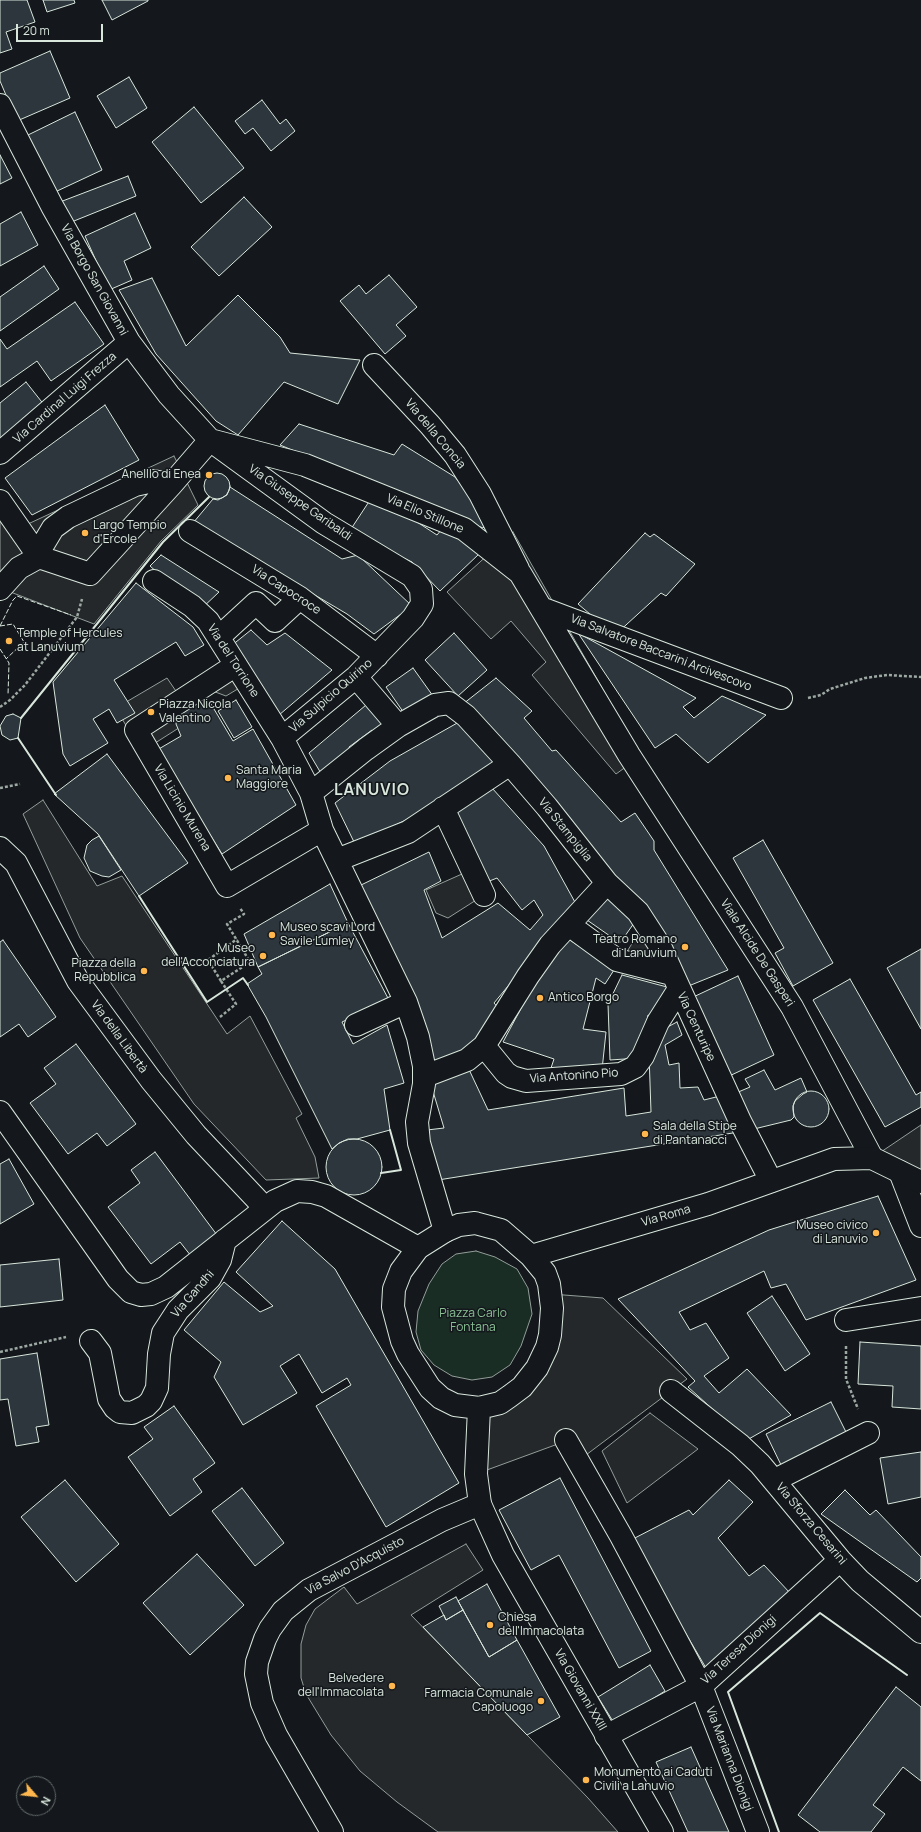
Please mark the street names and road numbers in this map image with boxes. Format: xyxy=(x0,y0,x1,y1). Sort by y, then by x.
street label: Via Borgo San Giovanni xyxy=(57,222,131,338)
street label: Via Cardinal Luigi Frezza xyxy=(11,349,119,447)
street label: Via della Concia xyxy=(402,396,468,472)
street label: Via Giuseppe Garibaldi xyxy=(246,462,354,544)
street label: Via Elio Stillone xyxy=(384,491,466,537)
street label: Via Capocroce xyxy=(249,562,323,618)
street label: Via Salvatore Baccarini Arcivescovo xyxy=(568,612,754,694)
street label: Via del Torrione xyxy=(204,622,262,700)
street label: Via Sulpicio Quirino xyxy=(287,656,375,736)
street label: Via Licinio Murena xyxy=(150,762,214,854)
street label: Via Stampiglia xyxy=(535,795,595,865)
street label: Viale Alcide De Gasperi xyxy=(717,897,797,1009)
street label: Via Centuripe xyxy=(674,990,718,1064)
street label: Via della Libertà xyxy=(88,998,150,1076)
street label: Via Antonino Pio xyxy=(529,1066,619,1086)
street label: Via Roma xyxy=(640,1202,692,1230)
street label: Via Gandhi xyxy=(168,1267,218,1321)
street label: Via Sforza Cesarini xyxy=(773,1480,849,1568)
street label: Via Salvo D'Acquisto xyxy=(303,1534,407,1598)
street label: Via Teresa Dionigi xyxy=(698,1612,780,1688)
street label: Via Giovanni XXIII xyxy=(551,1647,609,1733)
street label: Via Marianna Dionigi xyxy=(702,1705,756,1813)

